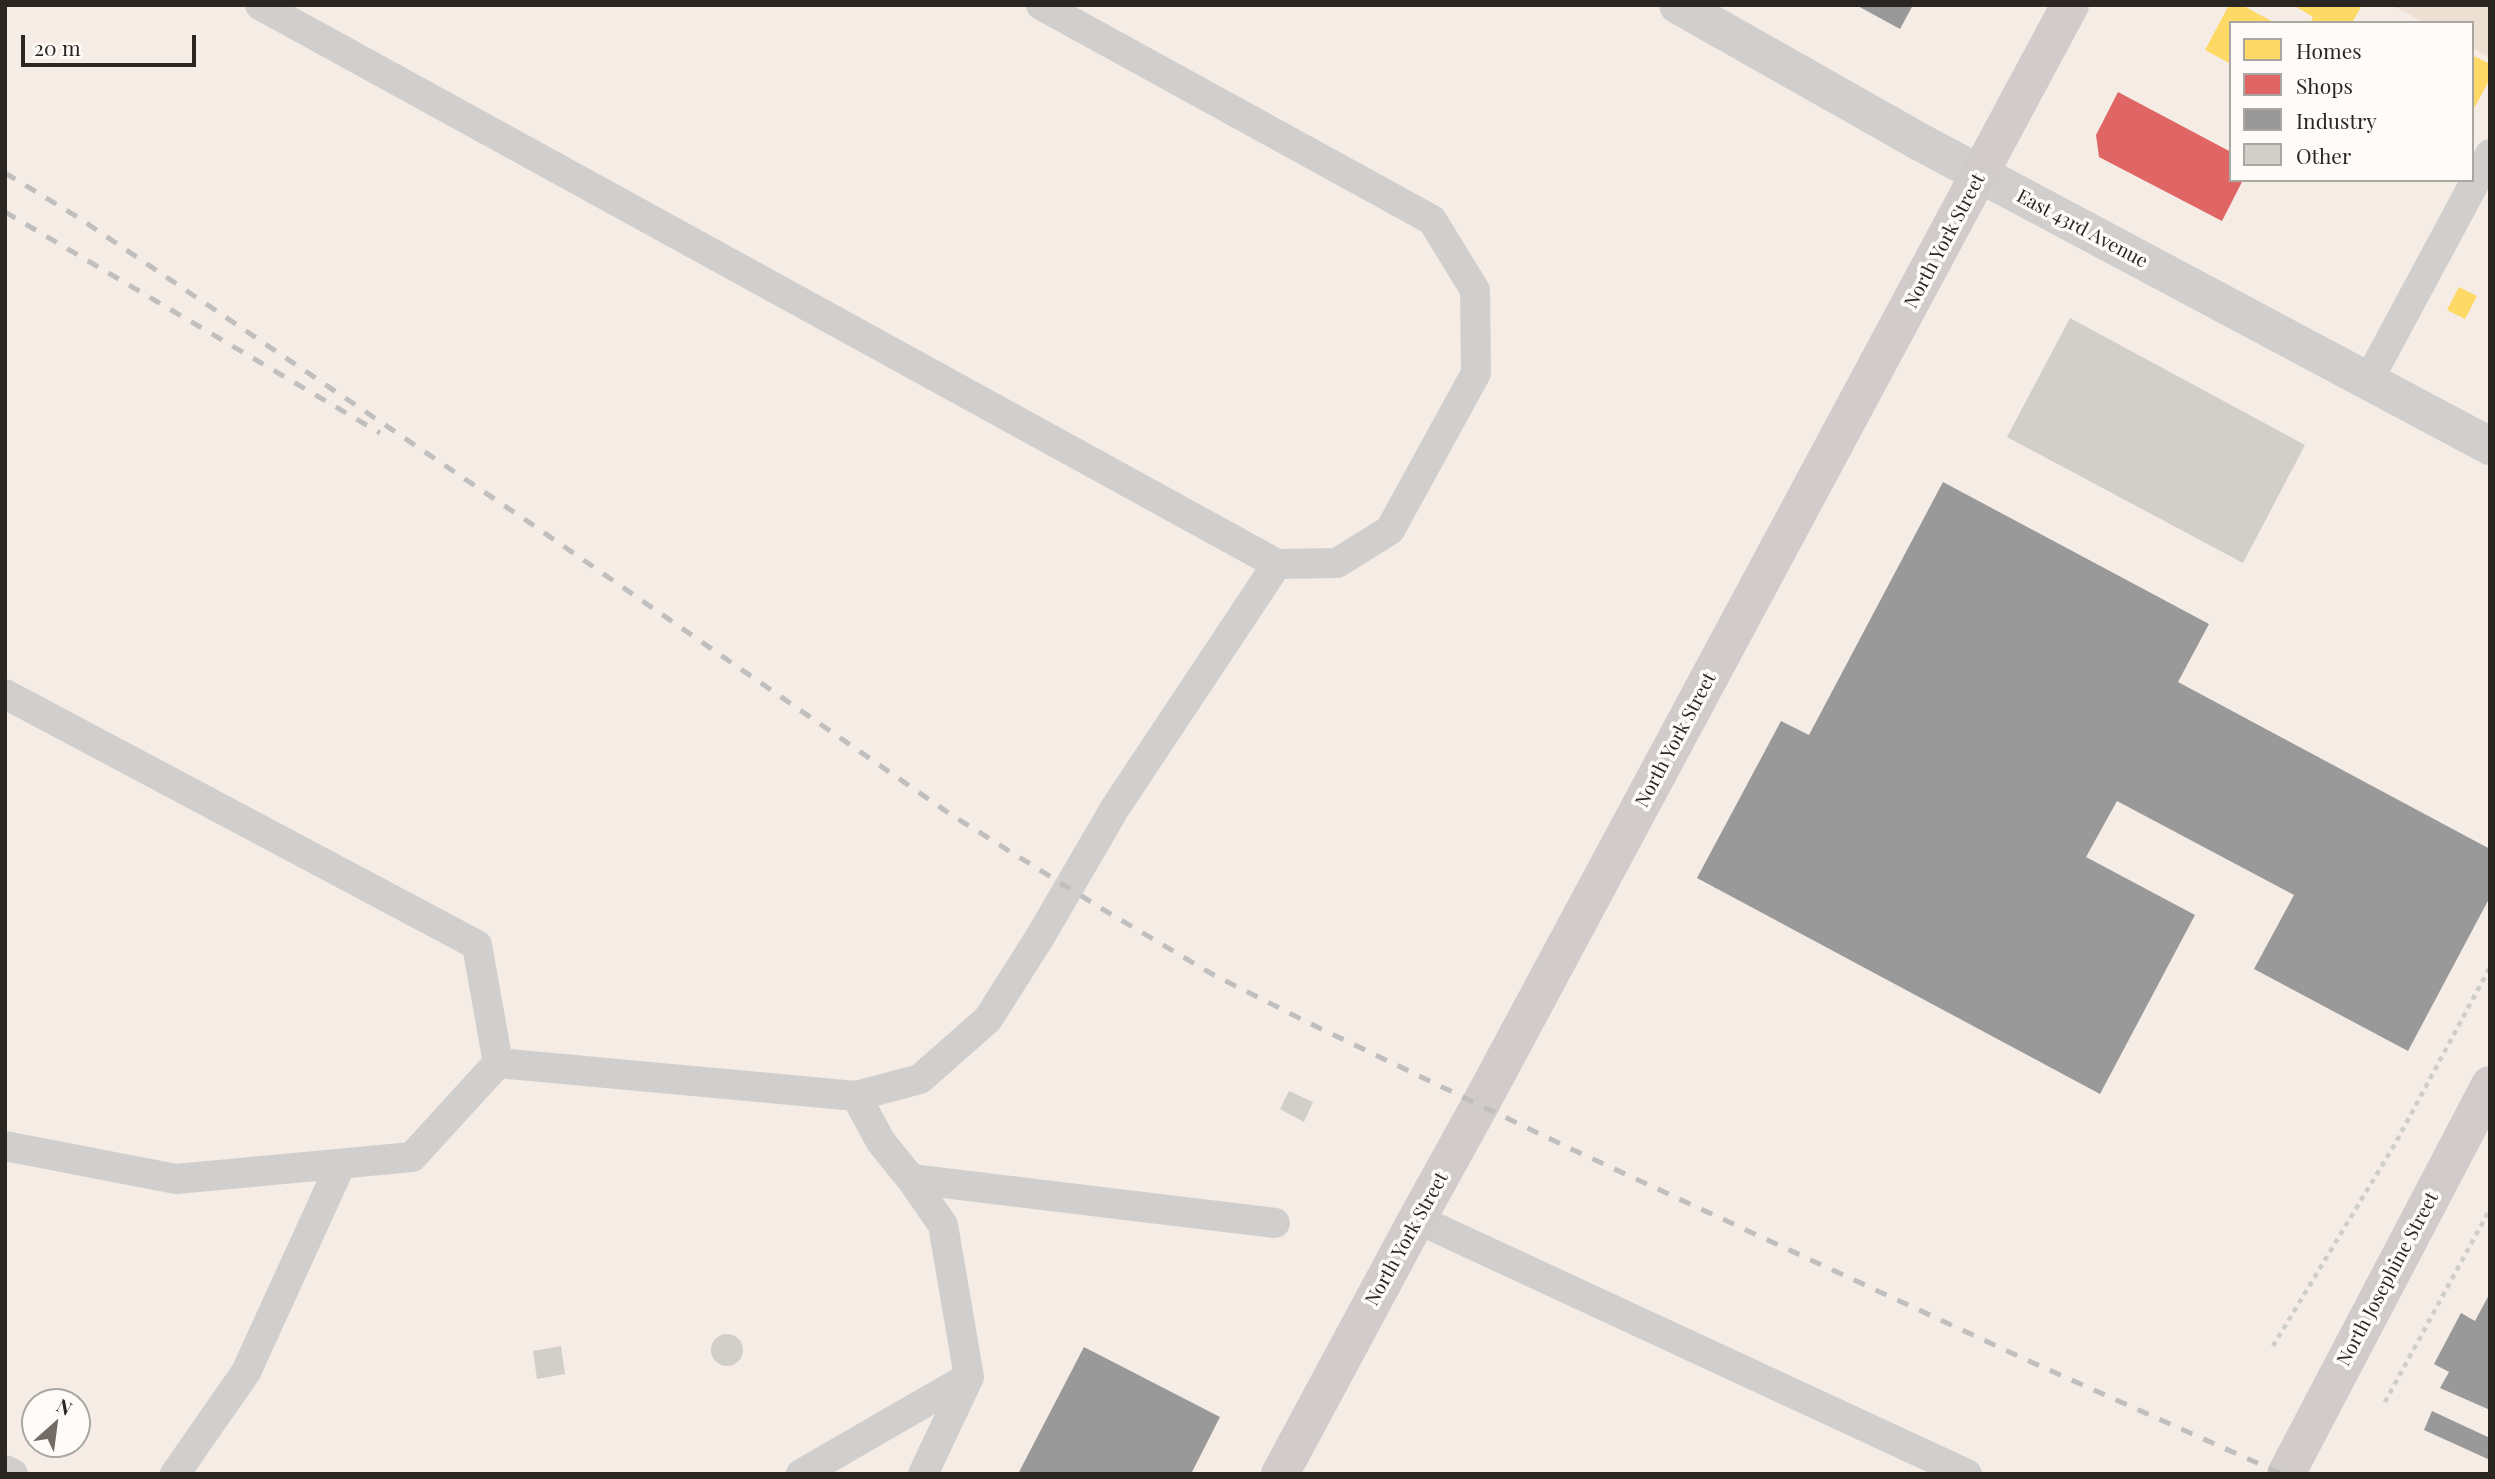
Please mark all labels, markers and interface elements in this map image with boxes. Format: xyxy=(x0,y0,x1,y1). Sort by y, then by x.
scale bar xyxy=(24,21,200,65)
legend xyxy=(2229,21,2474,182)
text: 20 m xyxy=(34,33,81,61)
text: Homes xyxy=(2296,36,2362,64)
text: Shops xyxy=(2296,71,2353,99)
text: Industry xyxy=(2296,106,2377,134)
text: Other xyxy=(2296,141,2351,169)
street label: North York Street xyxy=(1900,170,1990,312)
street label: East 43rd Avenue xyxy=(2013,185,2151,273)
street label: North York Street xyxy=(1631,669,1721,811)
street label: North York Street xyxy=(1361,1168,1453,1310)
street label: North Josephine Street xyxy=(2333,1188,2443,1370)
north arrow xyxy=(21,1388,91,1458)
text: N xyxy=(53,1392,77,1421)

